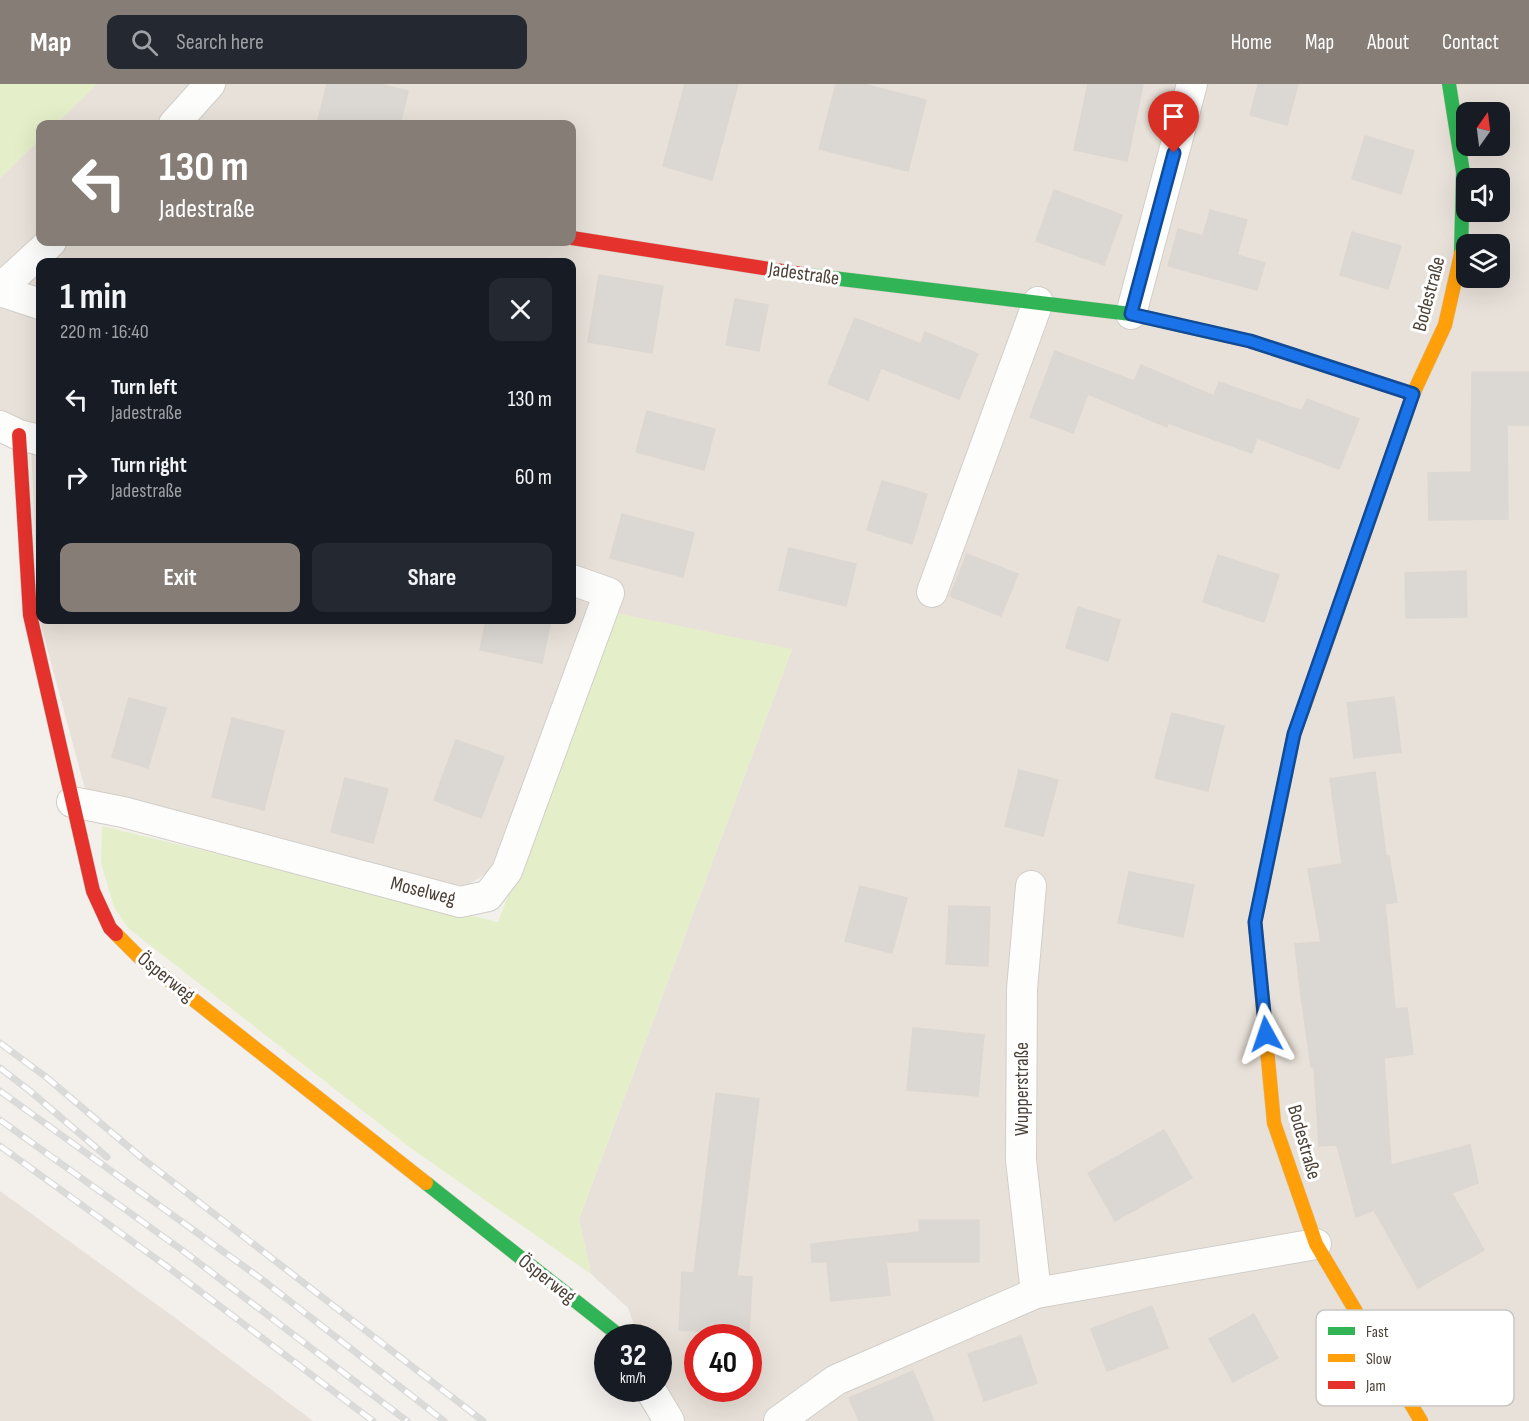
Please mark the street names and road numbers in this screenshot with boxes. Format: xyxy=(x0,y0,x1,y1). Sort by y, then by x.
street label: Bodestraße xyxy=(1408,254,1450,334)
street label: Jadestraße xyxy=(766,257,841,291)
street label: Moselweg xyxy=(388,871,458,911)
street label: Ösperweg xyxy=(133,947,199,1007)
street label: Wupperstraße xyxy=(1010,1042,1034,1136)
street label: Bodestraße xyxy=(1282,1102,1326,1182)
street label: Ösperweg xyxy=(513,1249,581,1309)

